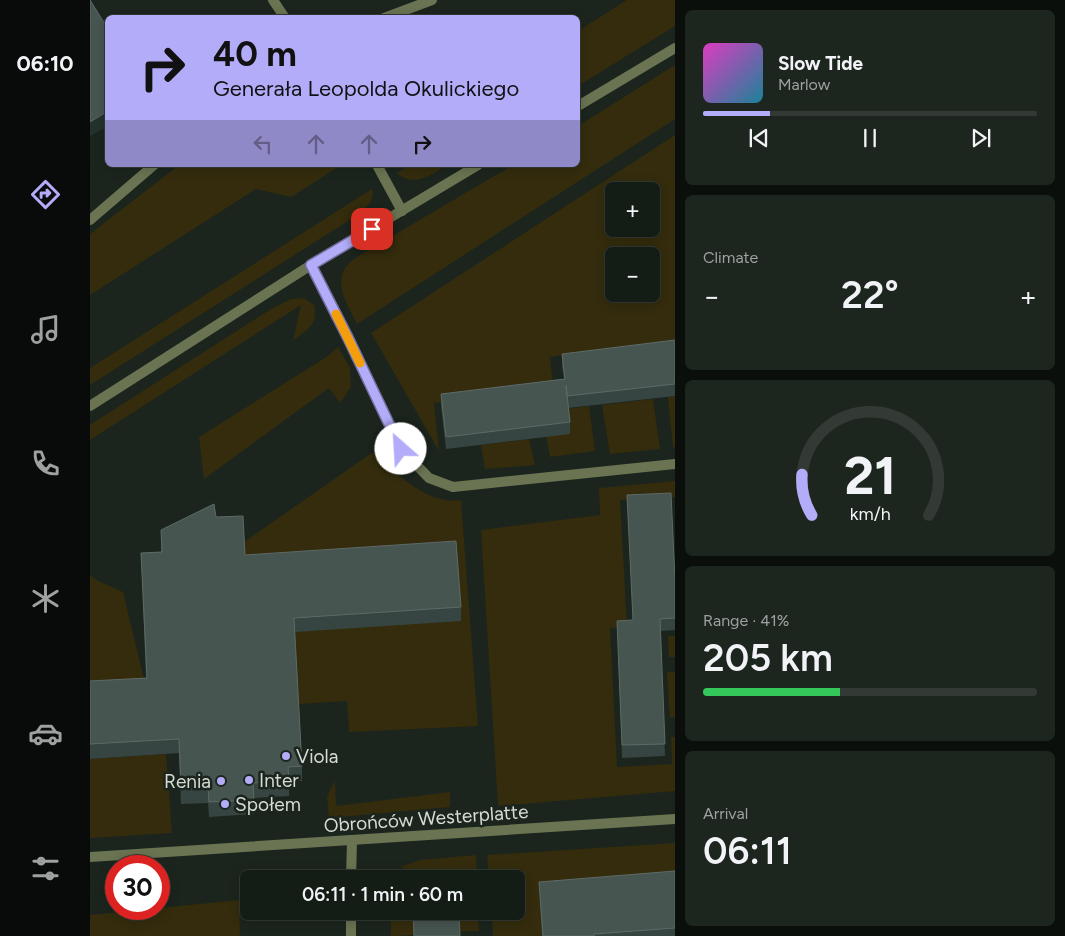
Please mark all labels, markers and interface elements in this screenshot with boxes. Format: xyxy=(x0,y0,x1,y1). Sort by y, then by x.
text: 40 m xyxy=(213,33,297,75)
icon: right xyxy=(130,35,195,100)
text: 06:10 xyxy=(16,50,74,77)
text: Slow Tide xyxy=(778,52,863,75)
text: Generała Leopolda Okulickiego xyxy=(213,75,519,102)
text: Marlow xyxy=(778,75,830,94)
icon: previous xyxy=(745,124,773,152)
icon: pause xyxy=(856,124,884,152)
icon: next xyxy=(967,124,995,152)
icon: left xyxy=(249,130,277,158)
icon: ahead xyxy=(302,130,330,158)
icon: ahead xyxy=(355,130,383,158)
icon: right xyxy=(408,130,436,158)
icon: directions xyxy=(28,177,63,212)
map controls xyxy=(605,182,660,302)
button: + xyxy=(605,182,660,237)
pin xyxy=(351,208,393,250)
icon: arrive xyxy=(358,215,386,243)
button: − xyxy=(605,247,660,302)
text: Climate xyxy=(703,248,758,267)
text: 22° xyxy=(841,272,899,318)
text: − xyxy=(703,279,720,313)
text: + xyxy=(1020,279,1037,313)
icon: music xyxy=(28,312,63,347)
position arrow xyxy=(374,422,426,474)
text: 21 xyxy=(844,445,896,507)
icon: phone xyxy=(28,446,63,481)
text: km/h xyxy=(850,503,890,524)
icon: climate xyxy=(28,581,63,616)
text: Range · 41% xyxy=(703,611,789,630)
text: 205 km xyxy=(703,635,833,681)
icon: car xyxy=(28,716,63,751)
place label: Viola xyxy=(296,745,338,768)
marker: Viola xyxy=(280,750,292,762)
place label: Inter xyxy=(259,769,299,792)
place label: Renia xyxy=(164,770,211,793)
marker: Inter xyxy=(243,774,255,786)
marker: Renia xyxy=(215,775,227,787)
place label: Społem xyxy=(235,793,301,816)
marker: Społem xyxy=(219,798,231,810)
street label: Obrońców Westerplatte xyxy=(323,800,529,837)
text: Arrival xyxy=(703,804,748,823)
text: 06:11 xyxy=(703,828,792,874)
icon: filters xyxy=(28,851,63,886)
speed limit sign: 30 xyxy=(105,855,170,920)
text: 06:11 · 1 min · 60 m xyxy=(302,883,463,906)

